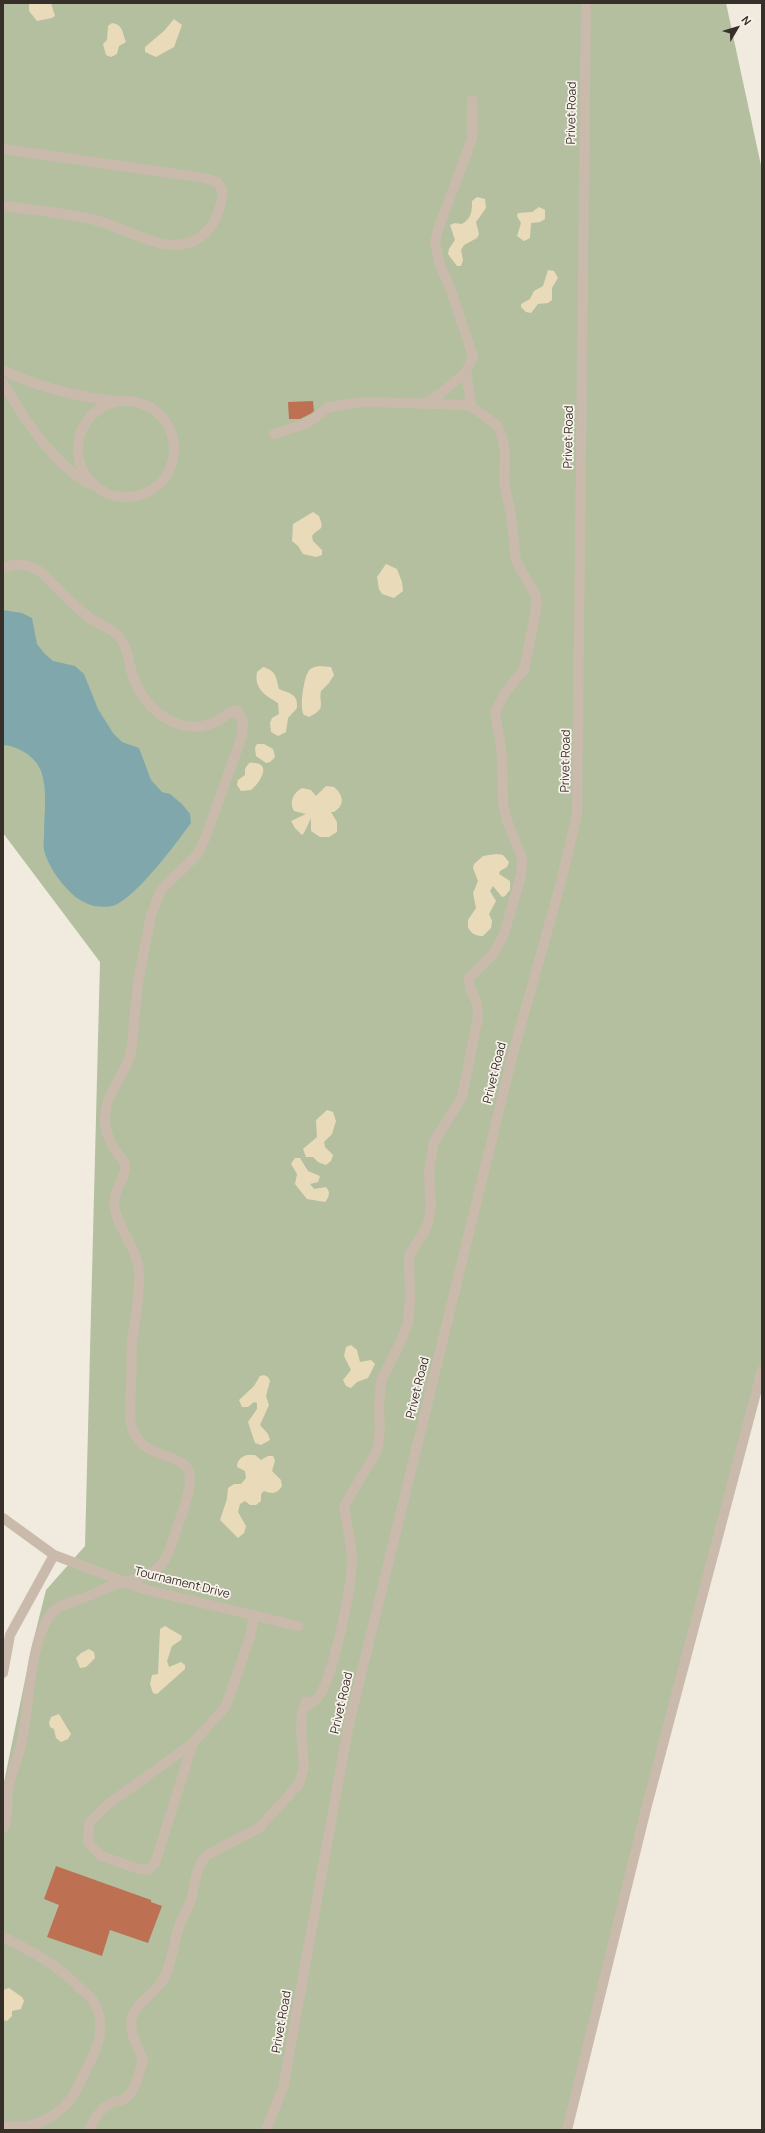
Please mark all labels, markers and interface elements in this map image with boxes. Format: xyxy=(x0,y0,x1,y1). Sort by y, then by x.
north arrow xyxy=(717,8,757,48)
text: N xyxy=(739,13,755,28)
street label: Privet Road xyxy=(564,81,580,145)
street label: Privet Road xyxy=(561,405,577,469)
street label: Privet Road xyxy=(558,729,574,793)
street label: Privet Road xyxy=(480,1041,510,1105)
street label: Privet Road xyxy=(403,1356,433,1420)
street label: Tournament Drive xyxy=(133,1564,231,1602)
street label: Privet Road xyxy=(328,1671,356,1735)
street label: Privet Road xyxy=(269,1990,295,2054)

